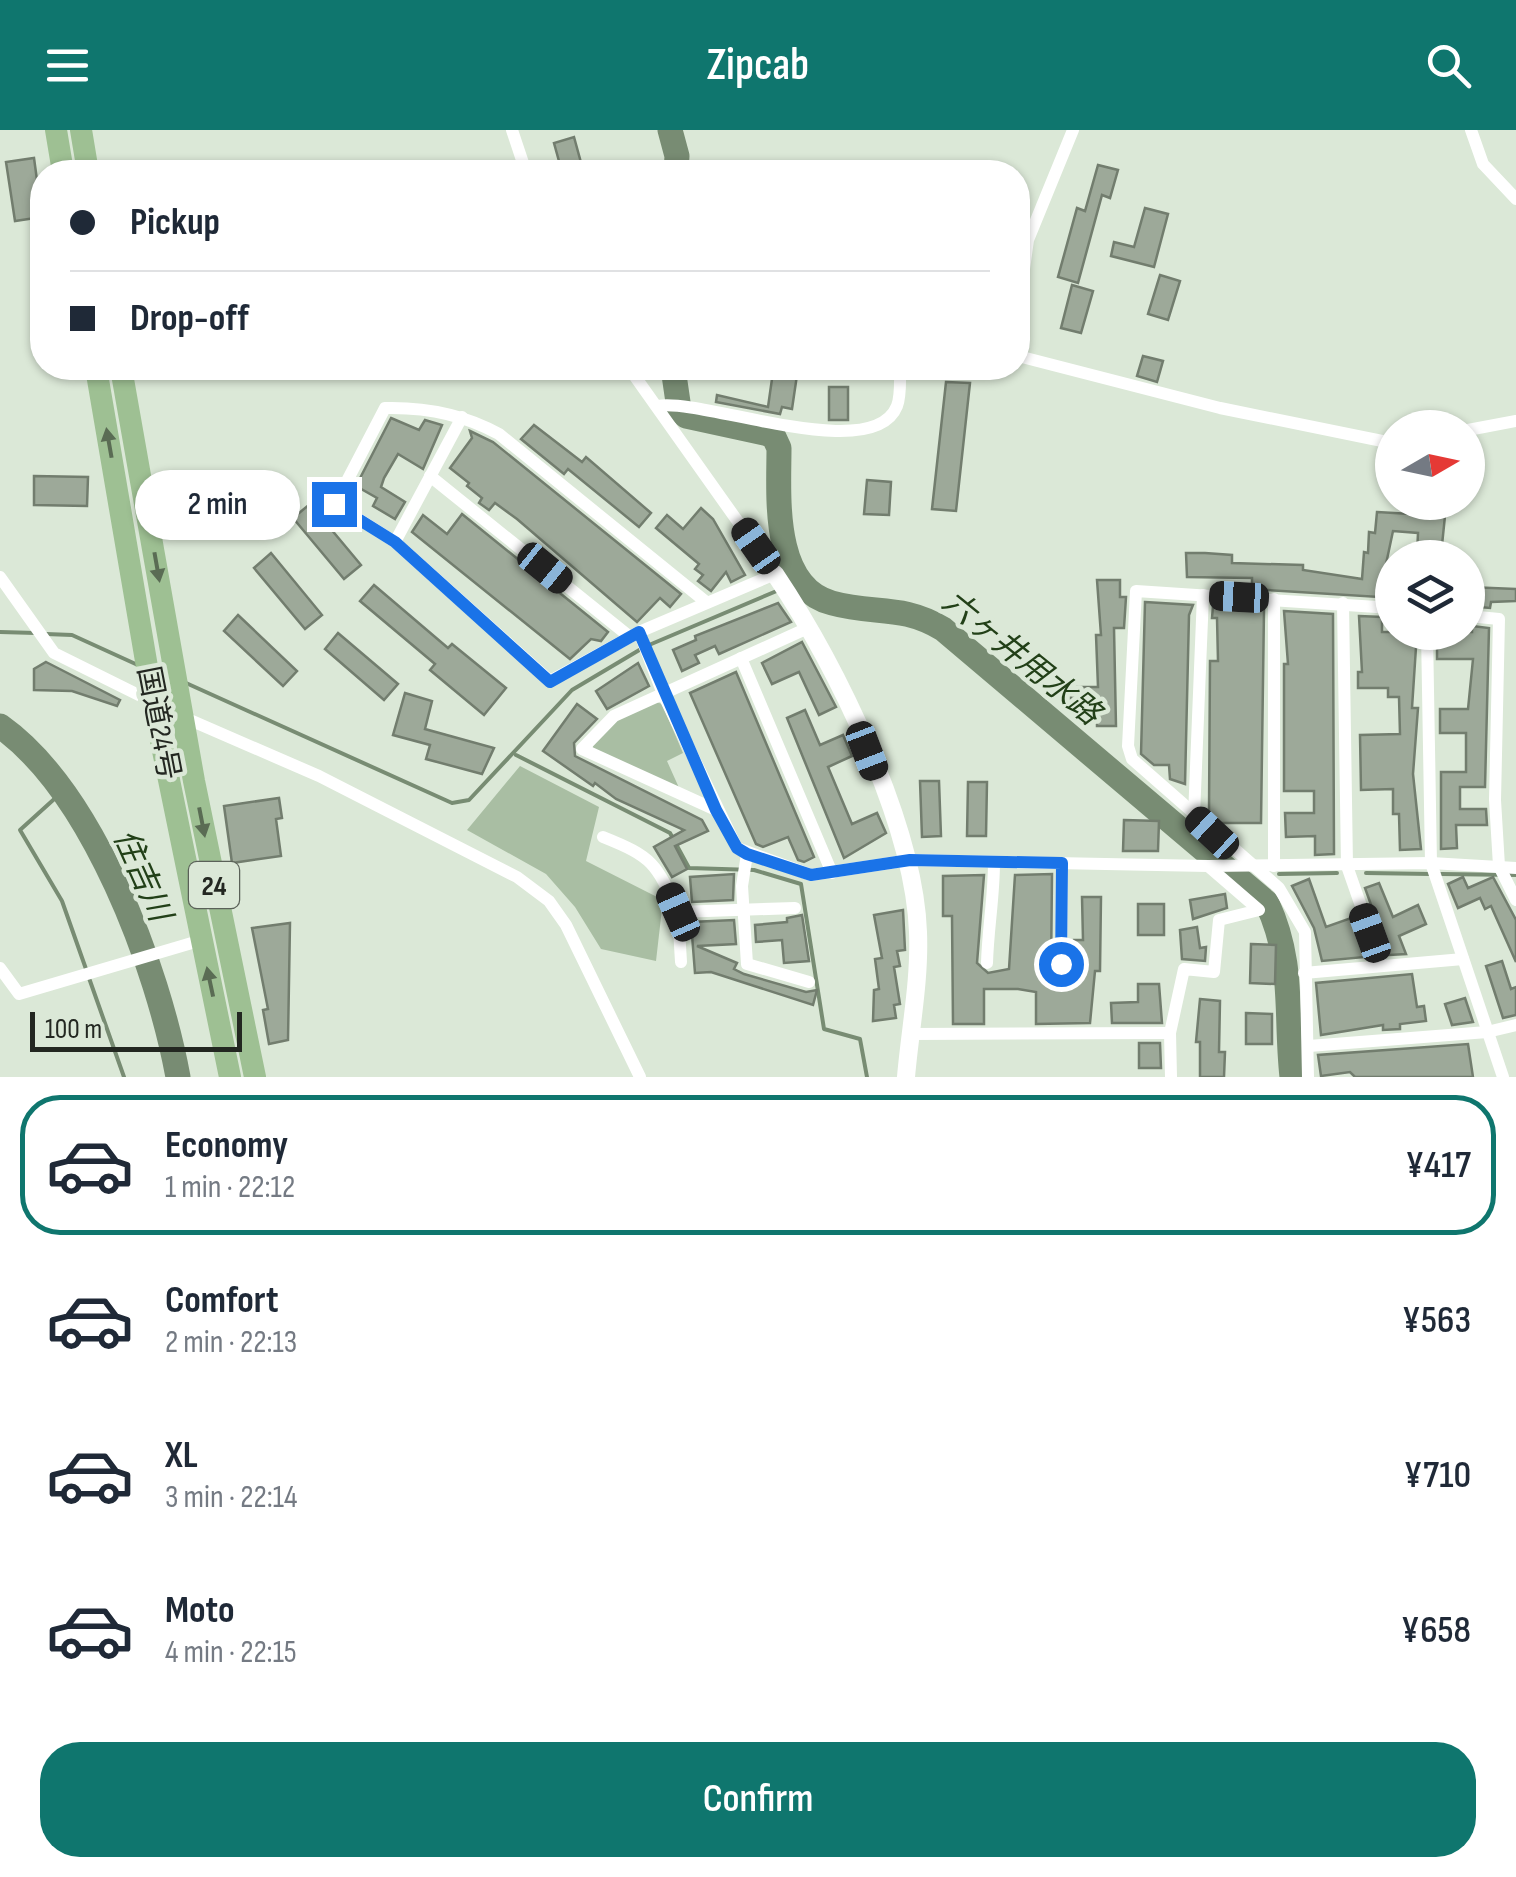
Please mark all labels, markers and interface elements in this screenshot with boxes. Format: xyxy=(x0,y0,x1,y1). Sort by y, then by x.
icon: menu xyxy=(40,38,95,93)
text: Zipcab xyxy=(707,38,809,93)
icon: search xyxy=(1421,38,1476,93)
text: Pickup xyxy=(130,200,220,245)
text: Drop-off xyxy=(130,296,249,341)
north arrow xyxy=(1375,410,1485,520)
map controls xyxy=(1375,410,1485,650)
one-way arrow xyxy=(101,427,116,458)
callout: 2 min xyxy=(134,469,299,539)
route end xyxy=(312,482,357,527)
text: 2 min xyxy=(188,485,247,524)
car xyxy=(727,513,785,579)
car xyxy=(512,537,578,599)
button: layers xyxy=(1375,540,1485,650)
one-way arrow xyxy=(150,552,165,583)
car xyxy=(1208,580,1270,614)
water label: 六ヶ井用水路 xyxy=(934,583,1110,736)
street label: 国道24号 xyxy=(129,663,187,783)
car xyxy=(842,718,892,784)
car xyxy=(1180,802,1244,864)
one-way arrow xyxy=(195,807,210,839)
water label: 住吉川 xyxy=(104,824,180,930)
road number: 24 xyxy=(189,862,239,908)
car xyxy=(652,878,704,946)
car xyxy=(1346,900,1394,966)
route start xyxy=(1039,942,1084,987)
one-way arrow xyxy=(202,966,218,997)
scale bar xyxy=(30,1007,242,1051)
text: 100 m xyxy=(45,1013,102,1046)
icon: car xyxy=(45,1120,135,1210)
text: Economy xyxy=(165,1123,288,1168)
text: ¥417 xyxy=(1405,1143,1471,1188)
text: 1 min · 22:12 xyxy=(165,1168,295,1207)
icon: car xyxy=(45,1275,135,1365)
text: Comfort xyxy=(165,1278,279,1323)
text: ¥563 xyxy=(1402,1298,1471,1343)
text: 2 min · 22:13 xyxy=(165,1323,297,1362)
icon: car xyxy=(45,1430,135,1520)
text: XL xyxy=(165,1433,198,1478)
text: ¥710 xyxy=(1404,1453,1471,1498)
text: 3 min · 22:14 xyxy=(165,1478,297,1517)
icon: car xyxy=(45,1585,135,1675)
text: Moto xyxy=(165,1588,235,1633)
text: ¥658 xyxy=(1401,1608,1471,1653)
text: 4 min · 22:15 xyxy=(165,1633,297,1672)
button: Confirm xyxy=(40,1742,1476,1857)

